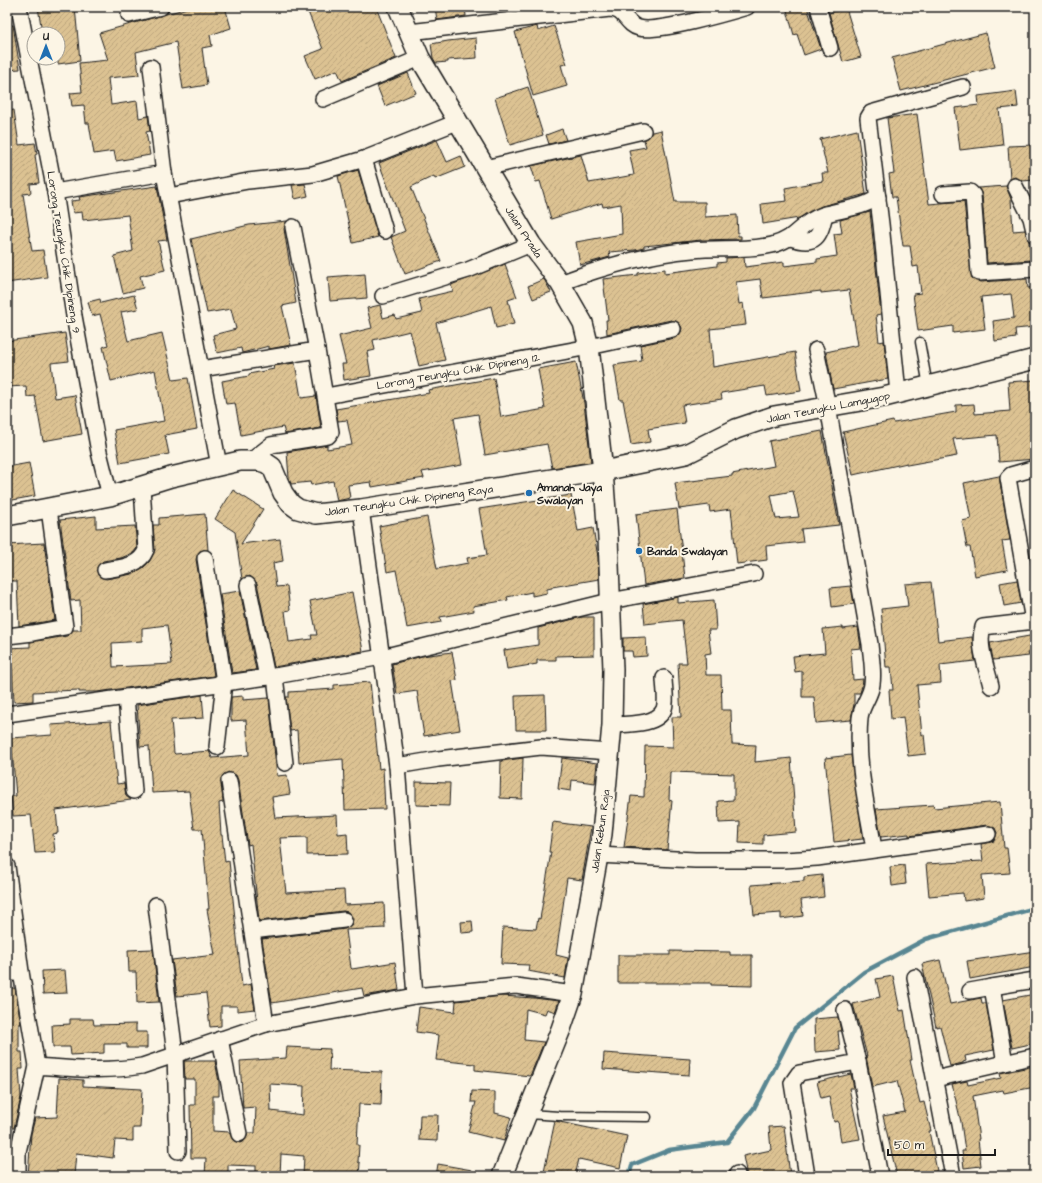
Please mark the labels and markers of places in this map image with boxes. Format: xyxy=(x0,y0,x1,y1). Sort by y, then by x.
place label: Amanah Jaya Swalayan xyxy=(536,480,603,510)
marker: Amanah Jaya Swalayan xyxy=(524,488,534,498)
place label: Banda Swalayan xyxy=(647,544,728,561)
marker: Banda Swalayan xyxy=(634,546,644,556)

